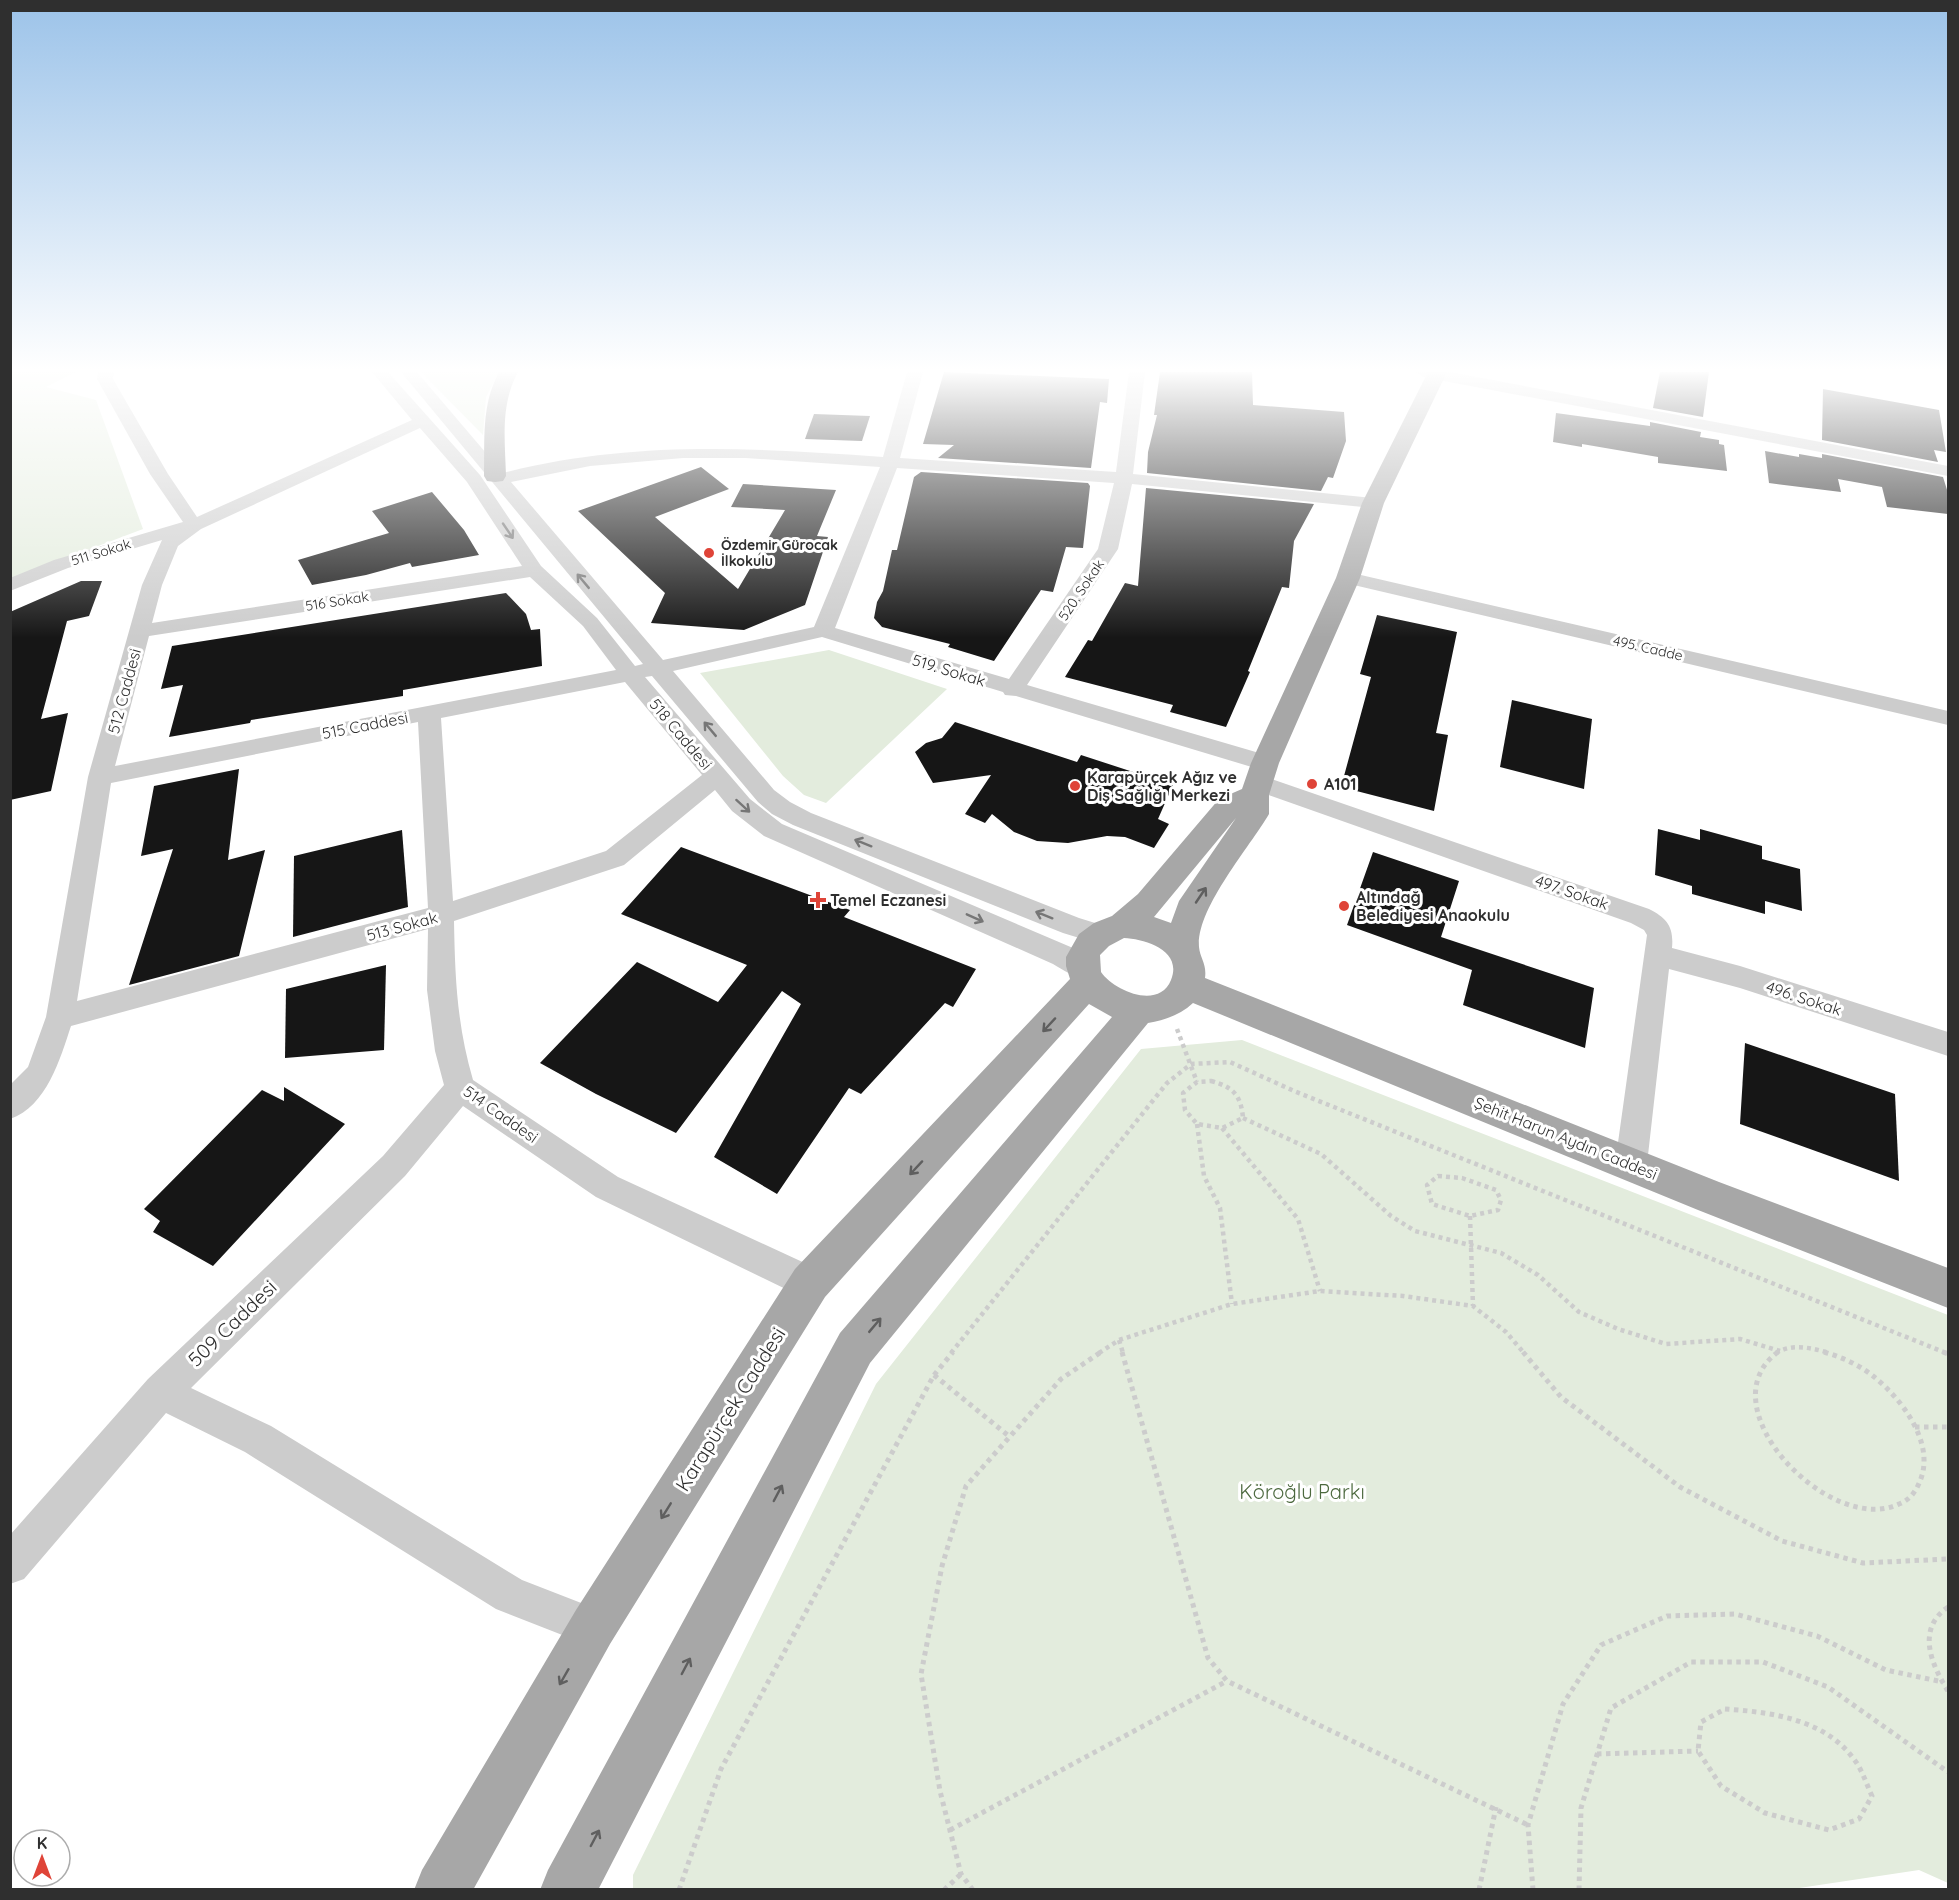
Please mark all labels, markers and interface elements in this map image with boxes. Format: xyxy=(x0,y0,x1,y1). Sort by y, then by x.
one-way arrow xyxy=(503,522,515,539)
street label: 511 Sokak xyxy=(69,534,133,570)
place label: Özdemir Gürocak İlkokulu xyxy=(721,536,838,570)
marker: Özdemir Gürocak İlkokulu xyxy=(702,546,716,560)
street label: 520. Sokak xyxy=(1054,556,1108,624)
one-way arrow xyxy=(576,574,590,589)
street label: 516 Sokak xyxy=(304,587,370,615)
street label: 495. Cadde xyxy=(1611,631,1685,665)
street label: 512 Caddesi xyxy=(103,646,145,736)
street label: 519. Sokak xyxy=(910,649,988,691)
street label: 518 Caddesi xyxy=(645,694,717,774)
street label: 515 Caddesi xyxy=(320,707,410,743)
one-way arrow xyxy=(704,721,717,737)
place label: Karapürçek Ağız ve Diş Sağlığı Merkezi xyxy=(1087,767,1237,805)
place label: A101 xyxy=(1324,774,1357,794)
marker: A101 xyxy=(1305,777,1319,791)
marker: Karapürçek Ağız ve Diş Sağlığı Merkezi xyxy=(1068,779,1082,793)
one-way arrow xyxy=(736,799,751,813)
one-way arrow xyxy=(854,837,872,848)
street label: 497. Sokak xyxy=(1533,870,1611,914)
one-way arrow xyxy=(1195,887,1207,903)
place label: Altındağ Belediyesi Anaokulu xyxy=(1356,887,1510,925)
place label: Temel Eczanesi xyxy=(830,890,946,910)
marker: Temel Eczanesi xyxy=(811,893,825,907)
marker: Altındağ Belediyesi Anaokulu xyxy=(1337,899,1351,913)
street label: 513 Sokak xyxy=(364,907,440,945)
one-way arrow xyxy=(1035,909,1054,920)
one-way arrow xyxy=(965,912,983,924)
street label: 496. Sokak xyxy=(1764,976,1844,1020)
one-way arrow xyxy=(1042,1017,1056,1032)
street label: 514 Caddesi xyxy=(460,1081,542,1147)
street label: Şehit Harun Aydın Caddesi xyxy=(1472,1092,1660,1184)
one-way arrow xyxy=(909,1160,924,1175)
street label: 509 Caddesi xyxy=(182,1274,282,1372)
one-way arrow xyxy=(868,1317,881,1333)
street label: Karapürçek Caddesi xyxy=(669,1322,791,1496)
park label: Köroğlu Parkı xyxy=(1239,1479,1365,1504)
one-way arrow xyxy=(773,1485,784,1503)
one-way arrow xyxy=(660,1502,672,1519)
one-way arrow xyxy=(681,1657,693,1675)
one-way arrow xyxy=(558,1668,570,1685)
north arrow xyxy=(12,1828,72,1888)
one-way arrow xyxy=(589,1830,601,1847)
text: K xyxy=(37,1833,47,1853)

